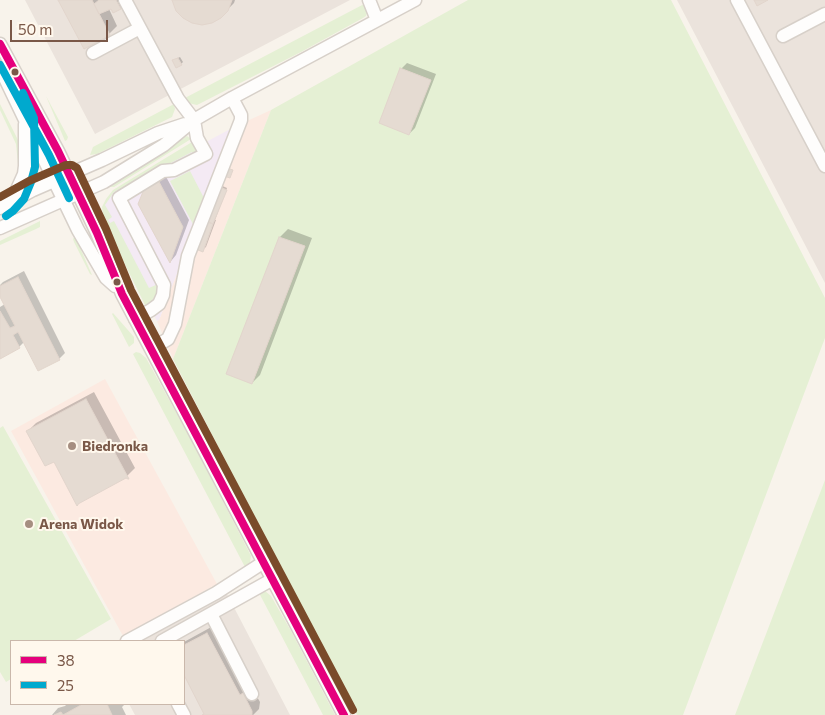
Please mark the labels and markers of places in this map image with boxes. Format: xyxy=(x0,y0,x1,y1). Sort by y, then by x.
unlabelled marker xyxy=(10,67,20,77)
unlabelled marker xyxy=(112,277,122,287)
place label: Biedronka xyxy=(82,438,148,454)
marker: Biedronka xyxy=(66,440,78,452)
place label: Arena Widok xyxy=(39,516,123,532)
marker: Arena Widok xyxy=(23,518,35,530)

